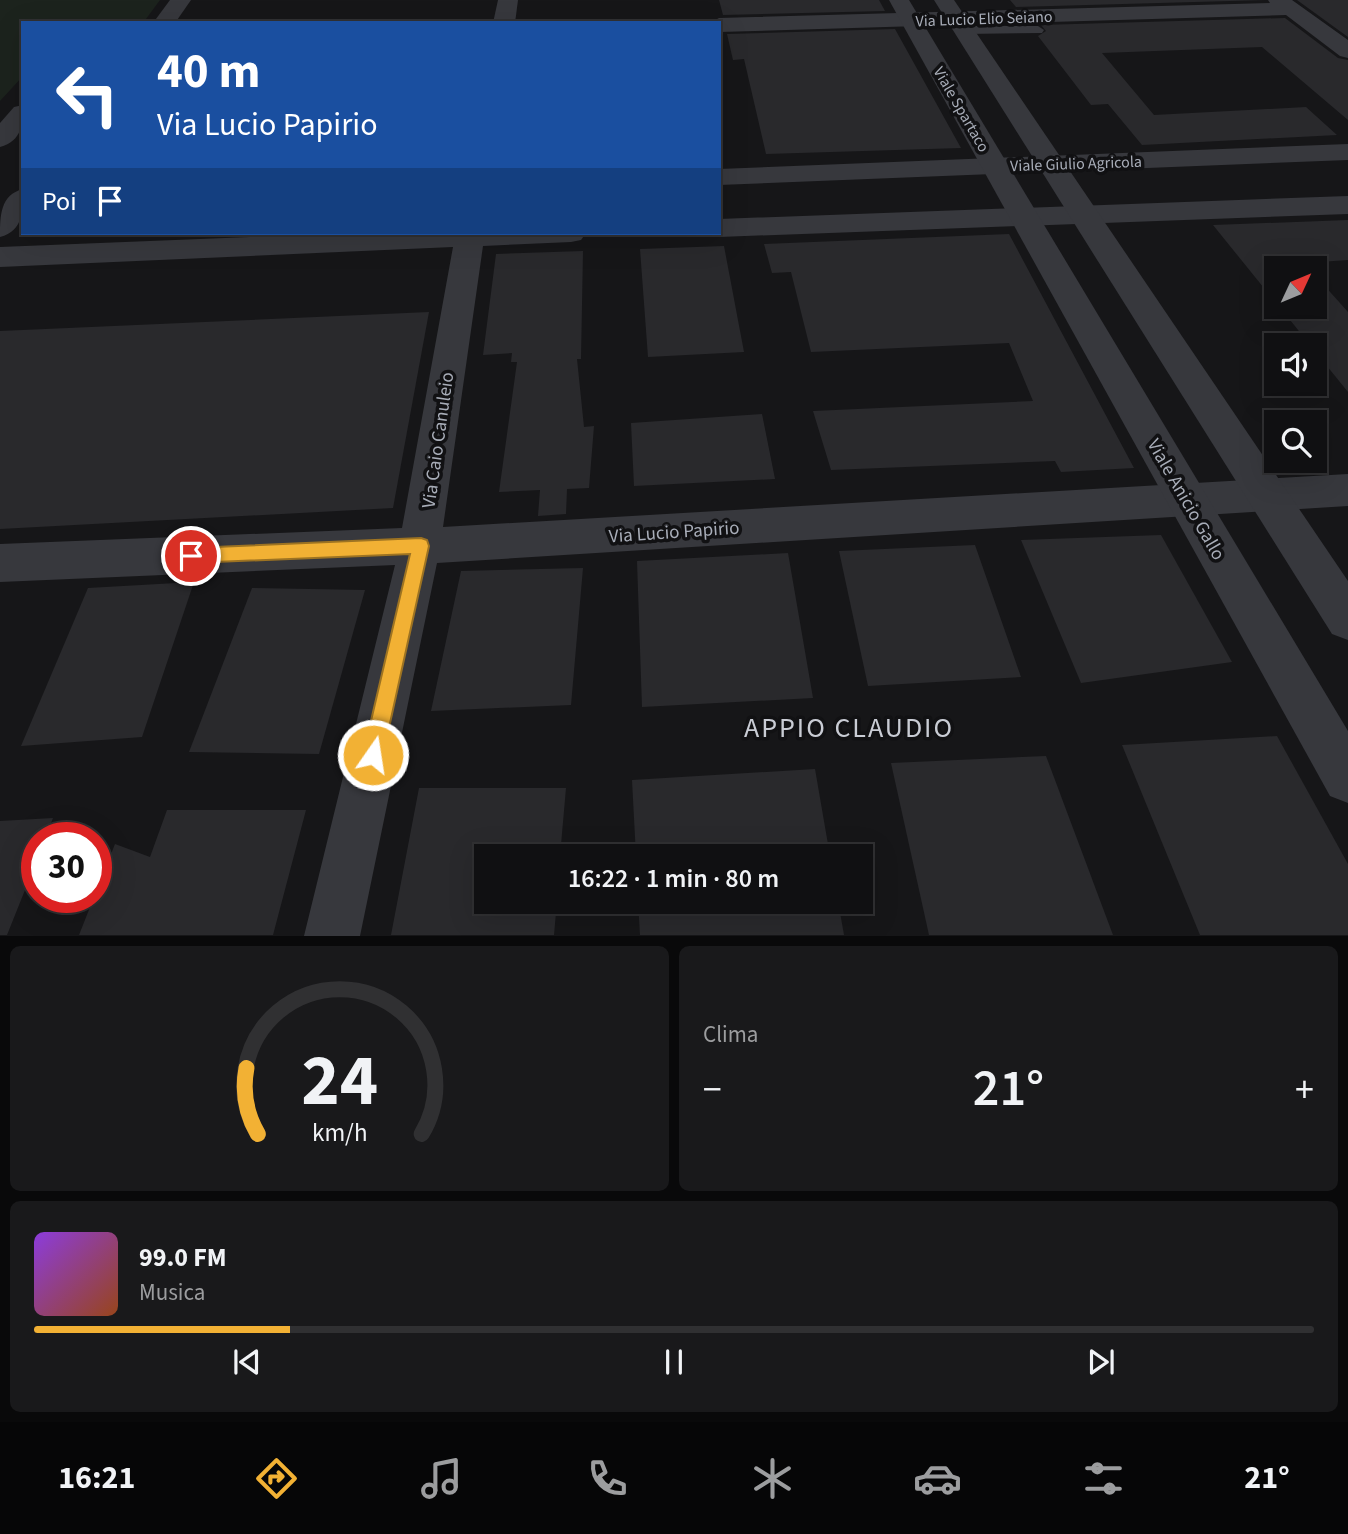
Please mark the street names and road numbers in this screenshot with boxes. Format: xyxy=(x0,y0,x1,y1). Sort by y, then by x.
street label: Via Lucio Elio Seiano xyxy=(915,6,1053,32)
street label: Viale Spartaco xyxy=(928,63,994,156)
street label: Viale Giulio Agricola xyxy=(1010,151,1142,177)
street label: Via Caio Canuleio xyxy=(416,370,461,510)
street label: Viale Anicio Gallo xyxy=(1140,434,1231,565)
street label: Via Lucio Papirio xyxy=(608,514,740,551)

